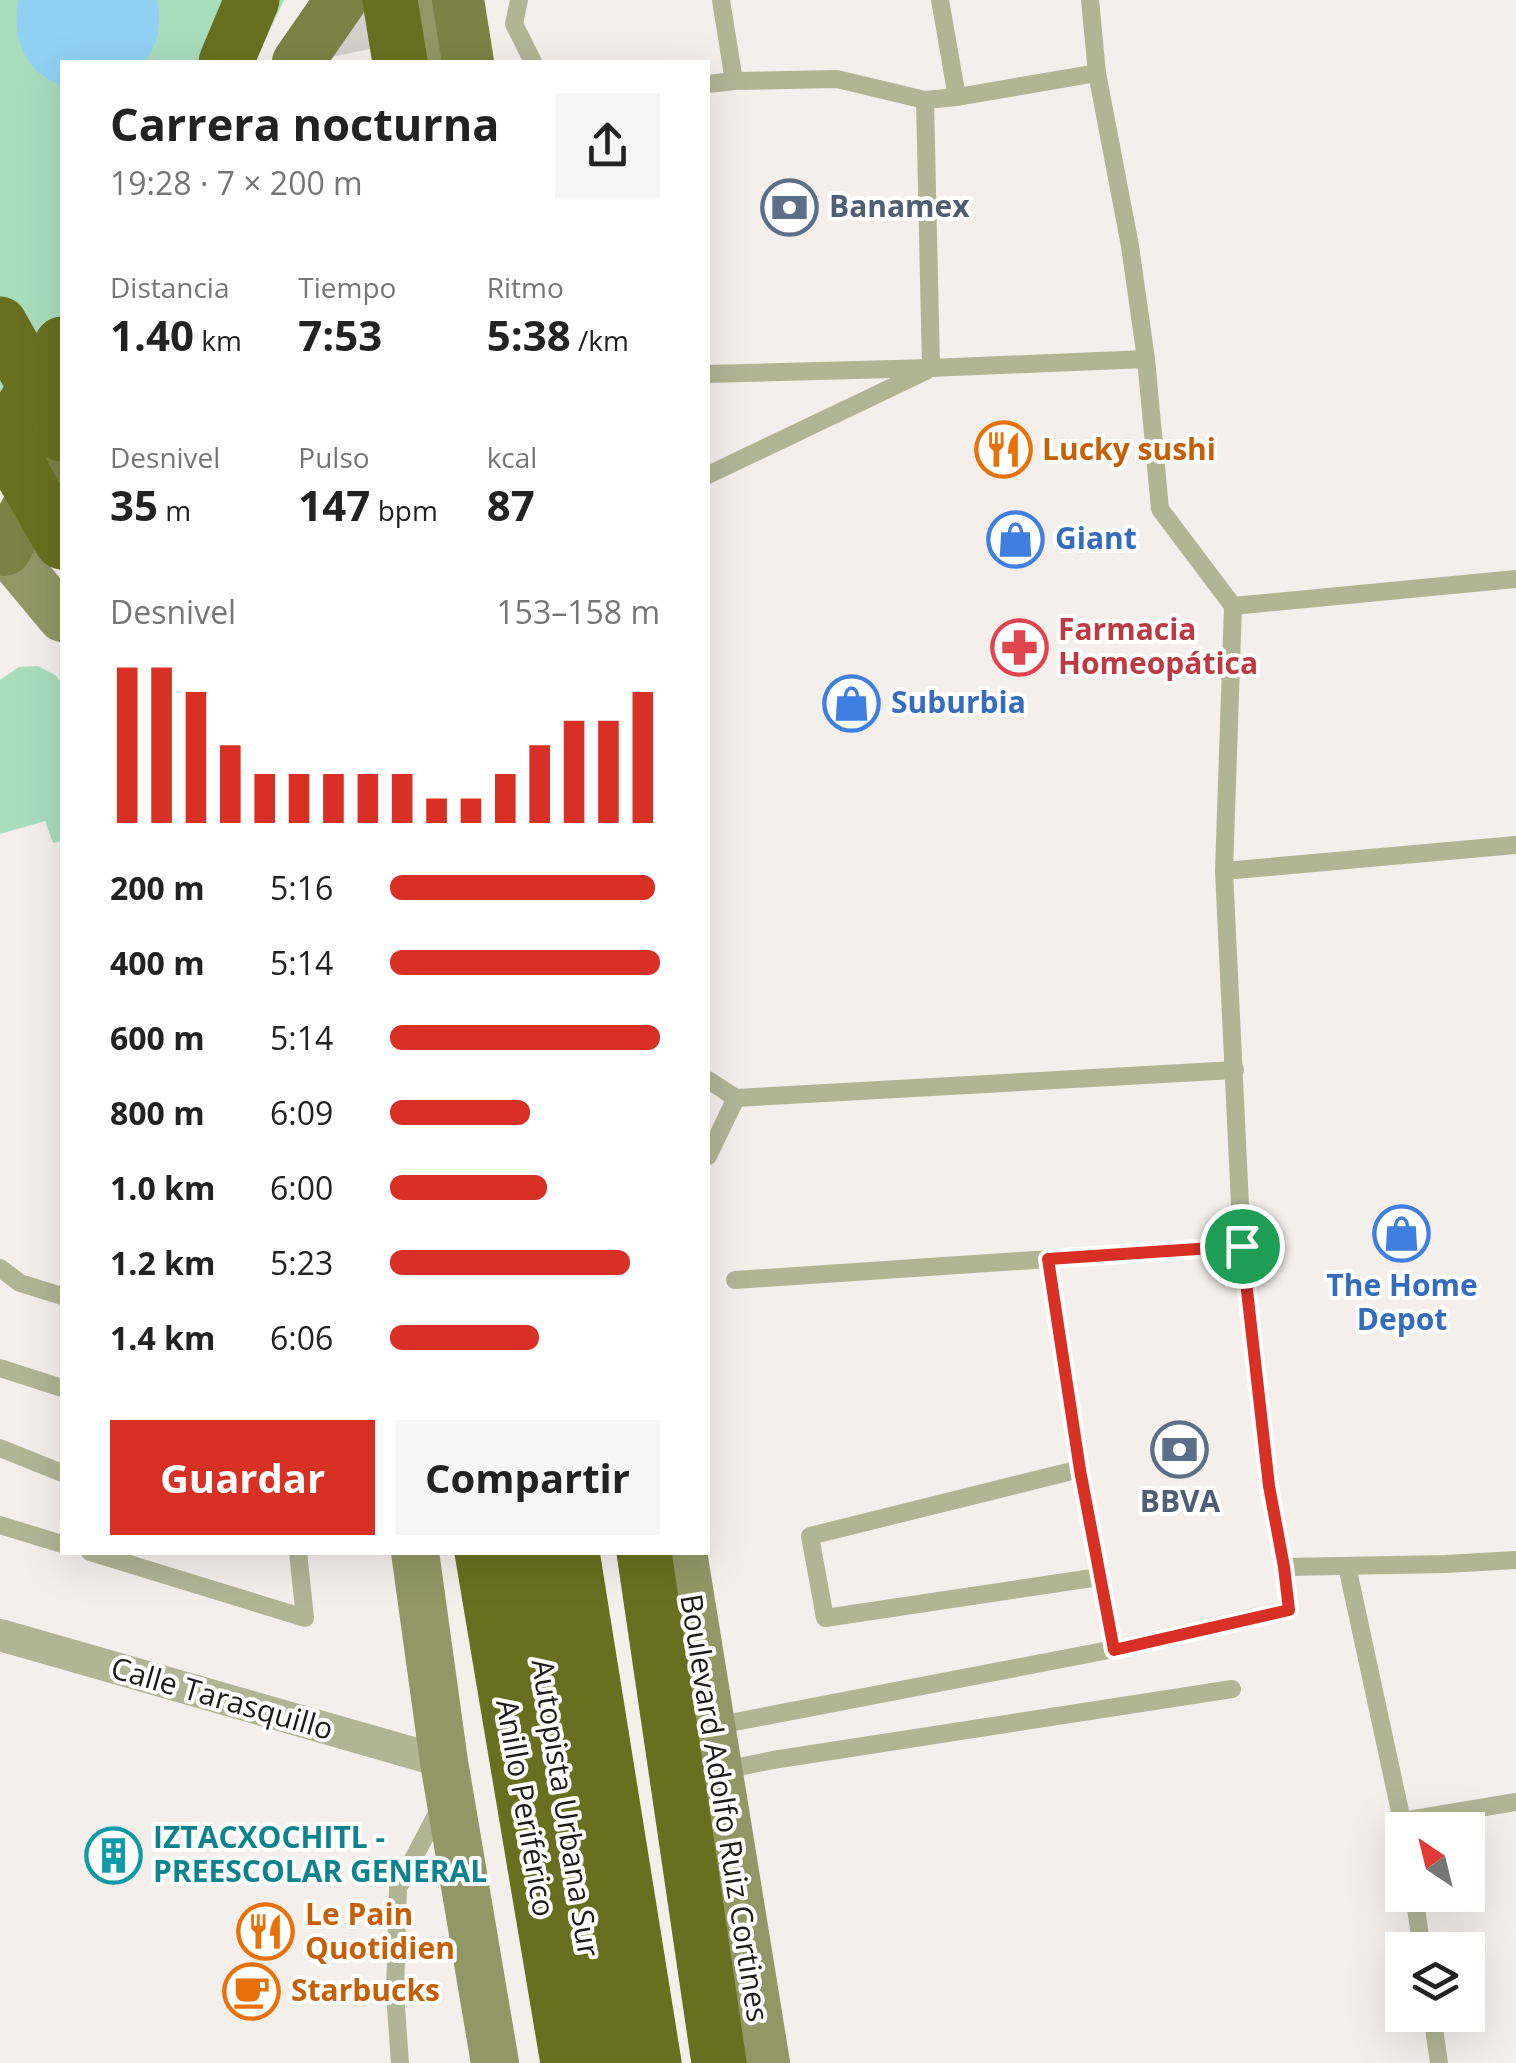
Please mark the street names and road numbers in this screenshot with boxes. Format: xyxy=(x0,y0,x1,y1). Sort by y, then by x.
street label: Boulevard Adolfo Ruiz Cortines xyxy=(671,1591,780,2025)
street label: Calle Tarasquillo xyxy=(107,1646,338,1749)
street label: Autopista Urbana Sur xyxy=(523,1656,610,1959)
street label: Anillo Periférico xyxy=(487,1696,566,1920)

